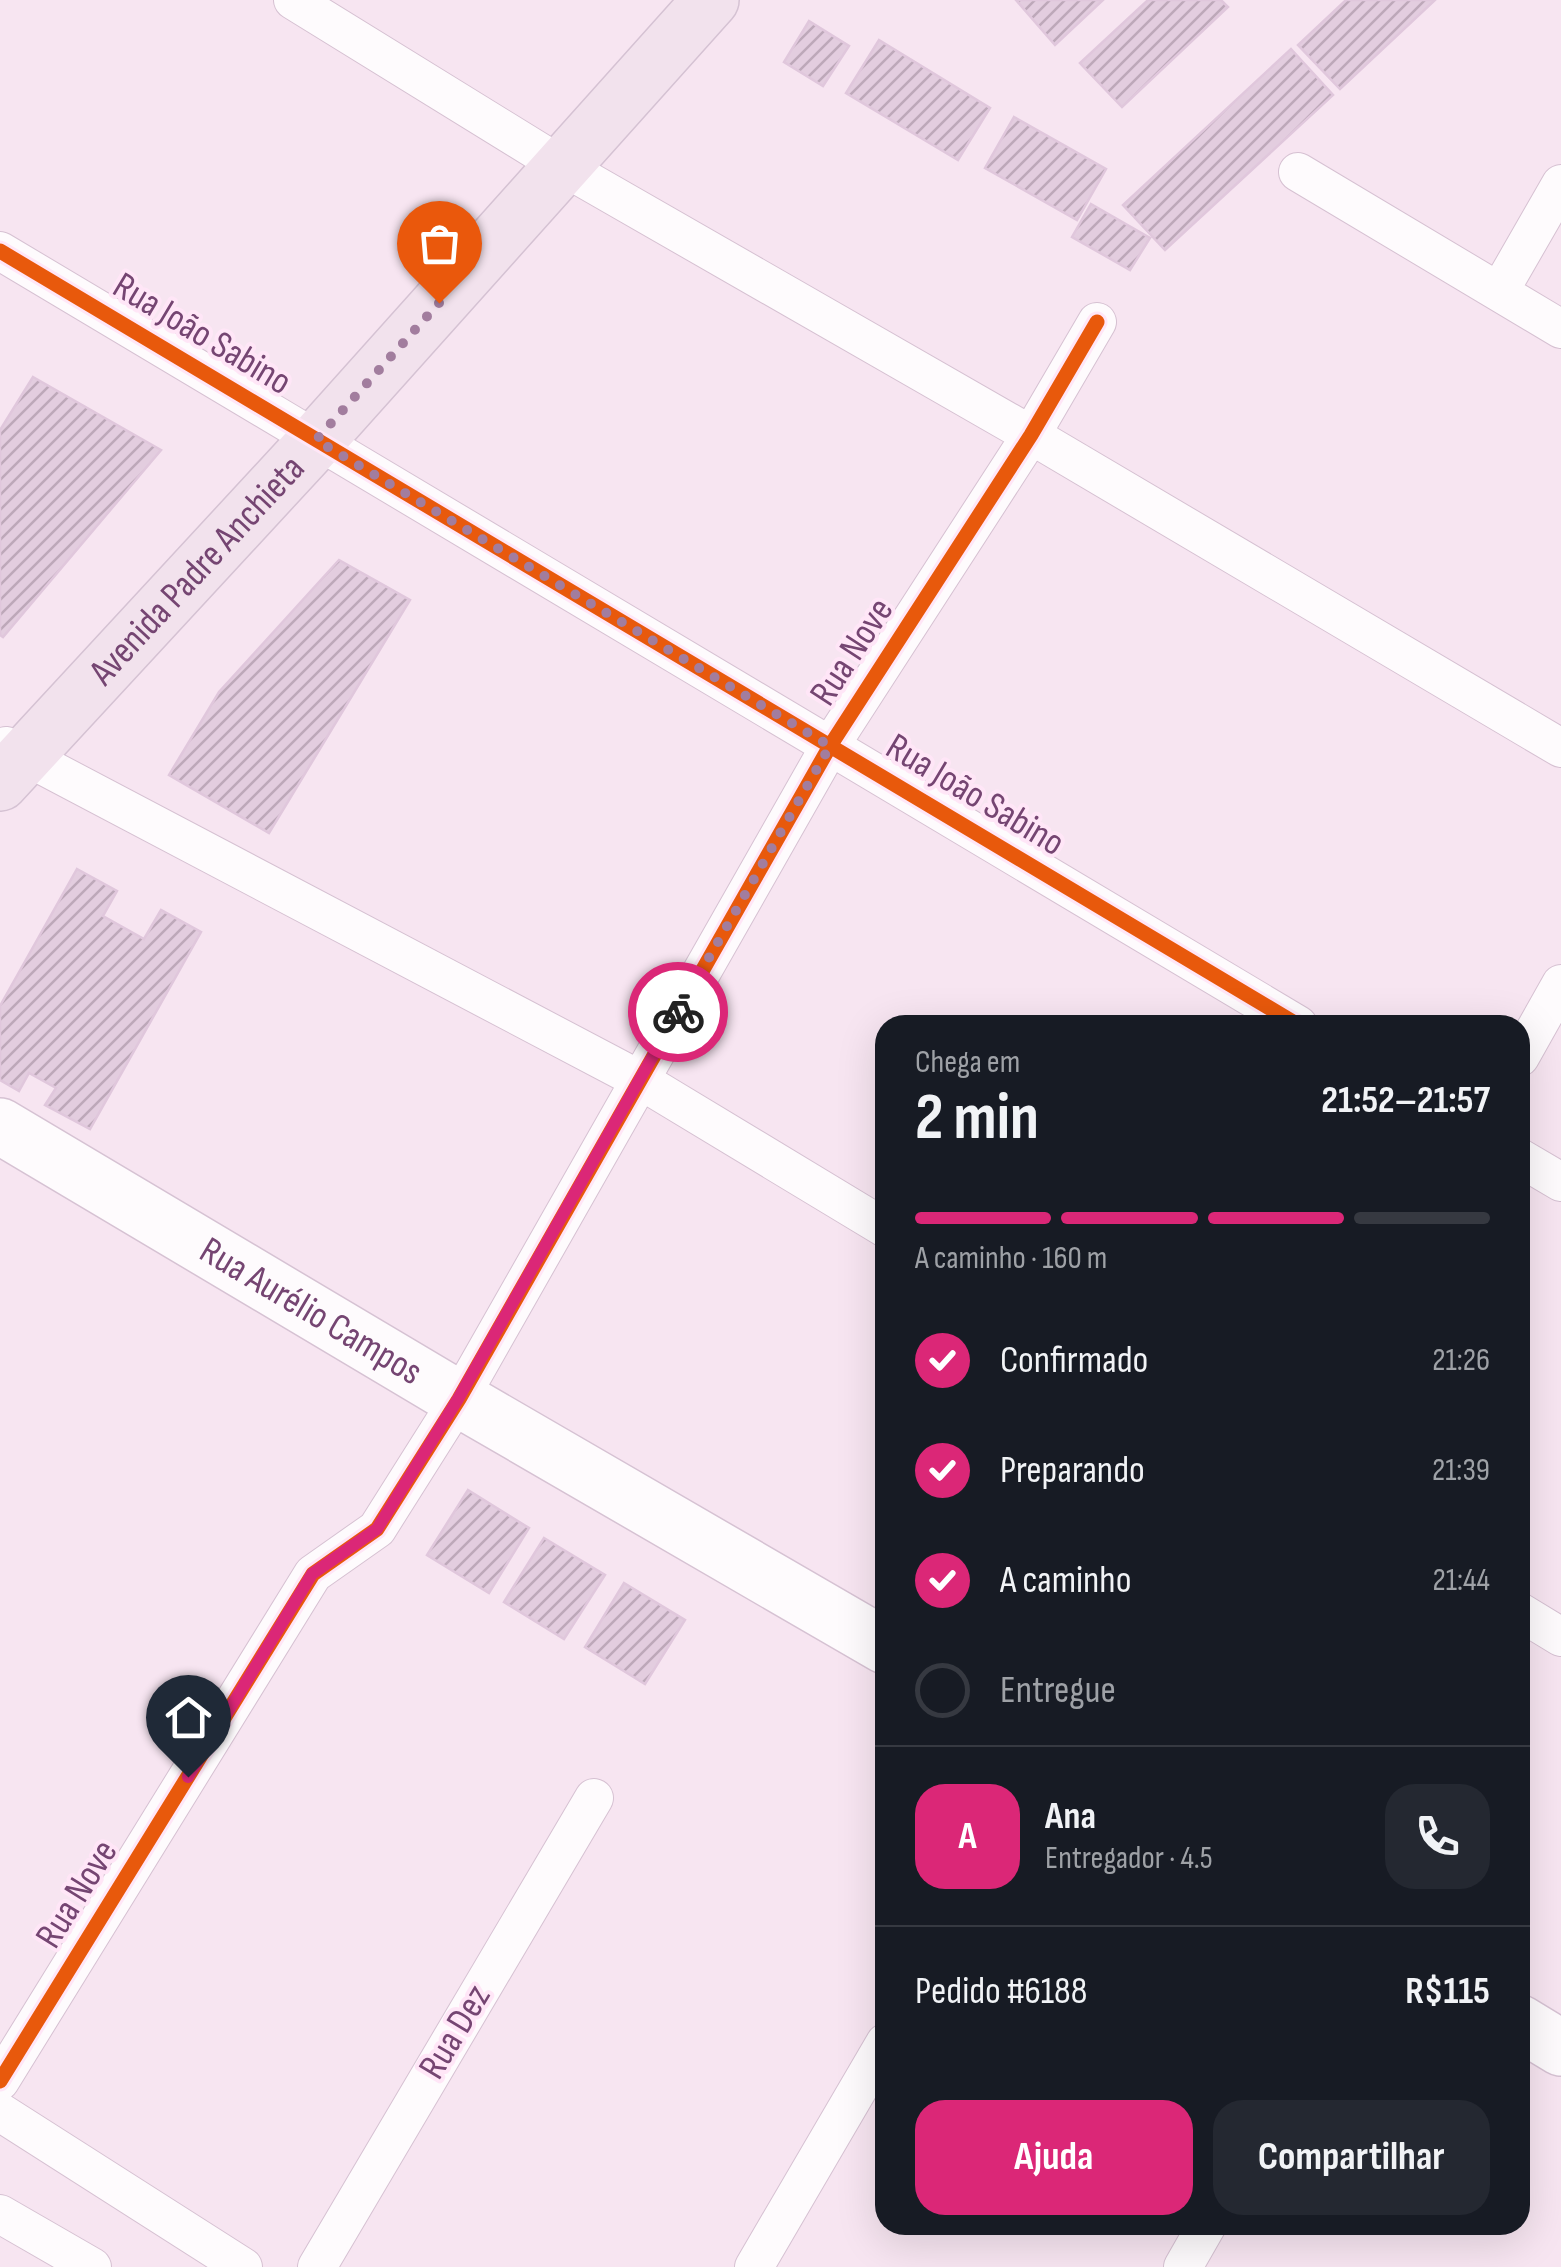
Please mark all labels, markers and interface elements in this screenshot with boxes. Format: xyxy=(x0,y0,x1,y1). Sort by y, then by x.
pin xyxy=(397,201,482,304)
icon: bag xyxy=(412,216,467,271)
street label: Rua João Sabino xyxy=(105,263,299,405)
street label: Avenida Padre Anchieta xyxy=(79,446,314,695)
street label: Rua Nove xyxy=(801,590,903,714)
street label: Rua João Sabino xyxy=(878,724,1072,866)
courier xyxy=(628,962,728,1062)
icon: bike xyxy=(651,985,706,1040)
text: Chega em xyxy=(915,1043,1020,1082)
text: 21:52–21:57 xyxy=(1321,1078,1490,1123)
text: 2 min xyxy=(915,1080,1039,1158)
street label: Rua Aurélio Campos xyxy=(192,1228,430,1394)
text: A caminho · 160 m xyxy=(915,1239,1107,1278)
icon: check xyxy=(915,1333,970,1388)
text: Confirmado xyxy=(1000,1338,1148,1383)
text: 21:26 xyxy=(1432,1341,1490,1380)
icon: check xyxy=(915,1443,970,1498)
text: Preparando xyxy=(1000,1448,1145,1493)
text: 21:39 xyxy=(1432,1451,1490,1490)
icon: check xyxy=(915,1553,970,1608)
text: A caminho xyxy=(1000,1558,1131,1603)
text: 21:44 xyxy=(1433,1561,1490,1600)
text: Entregue xyxy=(1000,1668,1116,1713)
pin xyxy=(146,1675,231,1778)
icon: home xyxy=(161,1690,216,1745)
button: phone xyxy=(1385,1784,1490,1889)
text: Ana xyxy=(1045,1794,1096,1839)
text: A xyxy=(958,1814,977,1859)
street label: Rua Nove xyxy=(26,1832,128,1956)
text: Entregador · 4.5 xyxy=(1045,1839,1213,1878)
text: Pedido #6188 xyxy=(915,1969,1087,2014)
text: R$115 xyxy=(1405,1969,1490,2014)
street label: Rua Dez xyxy=(410,1977,500,2087)
button: Ajuda xyxy=(915,2100,1193,2215)
button: Compartilhar xyxy=(1213,2100,1490,2215)

